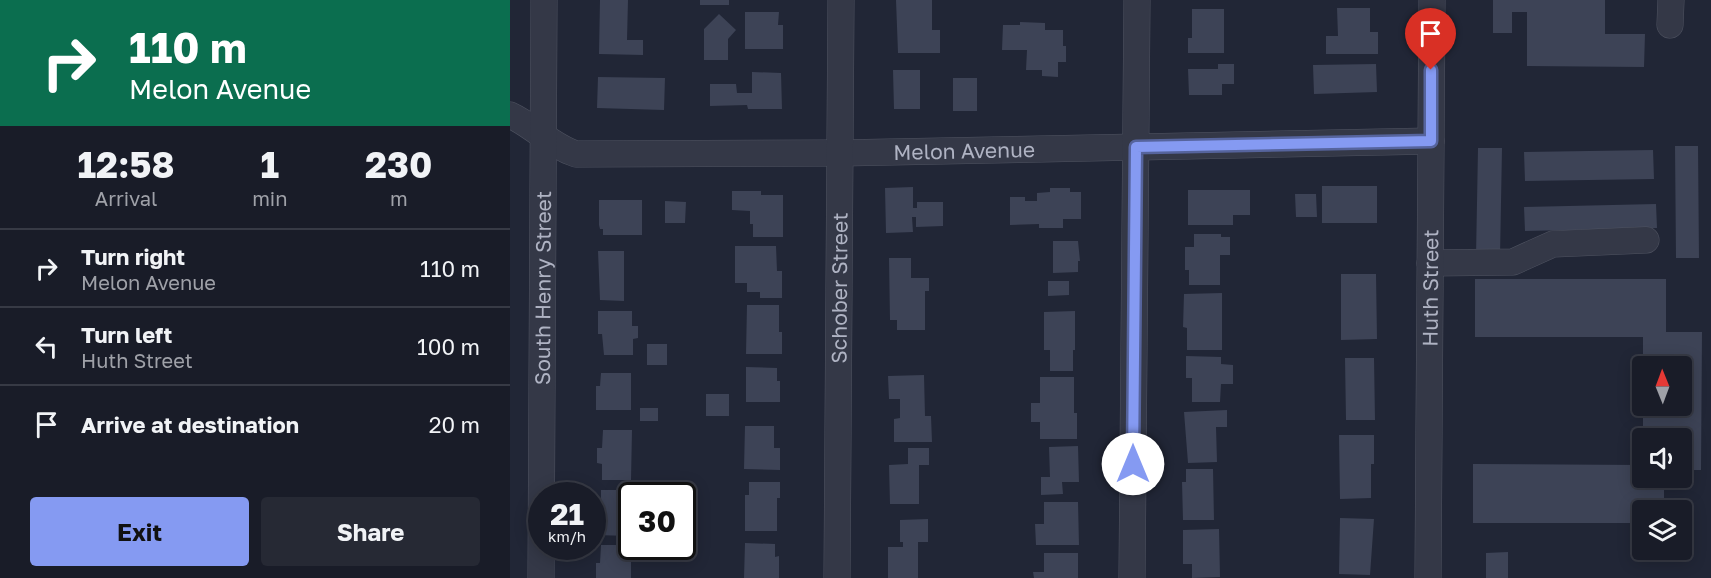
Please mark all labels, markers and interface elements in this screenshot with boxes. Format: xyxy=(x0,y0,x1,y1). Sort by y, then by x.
pin xyxy=(1405,8,1456,70)
icon: arrive xyxy=(1414,17,1447,50)
text: 110 m xyxy=(129,22,247,72)
icon: right xyxy=(30,24,108,102)
text: Melon Avenue xyxy=(129,73,311,105)
street label: Melon Avenue xyxy=(893,136,1035,165)
text: 12:58 xyxy=(78,143,175,186)
text: 1 xyxy=(261,143,279,186)
text: 230 xyxy=(365,143,432,186)
text: Arrival xyxy=(95,186,157,210)
text: min xyxy=(252,186,288,210)
text: m xyxy=(390,186,408,210)
street label: South Henry Street xyxy=(529,191,556,385)
street label: Schober Street xyxy=(825,212,853,364)
street label: Huth Street xyxy=(1417,229,1443,347)
text: Turn right xyxy=(81,243,185,270)
icon: right xyxy=(30,252,63,285)
text: 110 m xyxy=(420,255,480,282)
text: Melon Avenue xyxy=(81,270,216,294)
text: Turn left xyxy=(81,321,172,348)
icon: left xyxy=(30,330,63,363)
text: 100 m xyxy=(417,333,480,360)
text: Huth Street xyxy=(81,348,193,372)
north arrow xyxy=(1632,356,1692,416)
map controls xyxy=(1632,356,1692,560)
icon: arrive xyxy=(30,408,63,441)
text: Arrive at destination xyxy=(81,411,299,438)
text: 20 m xyxy=(429,411,480,438)
button: sound xyxy=(1632,428,1692,488)
position arrow xyxy=(1101,432,1165,496)
speed limit sign: 30 xyxy=(618,482,696,560)
text: 21 xyxy=(550,496,584,532)
button: Exit xyxy=(30,497,249,566)
button: Share xyxy=(261,497,480,566)
button: layers xyxy=(1632,500,1692,560)
text: km/h xyxy=(548,527,586,545)

